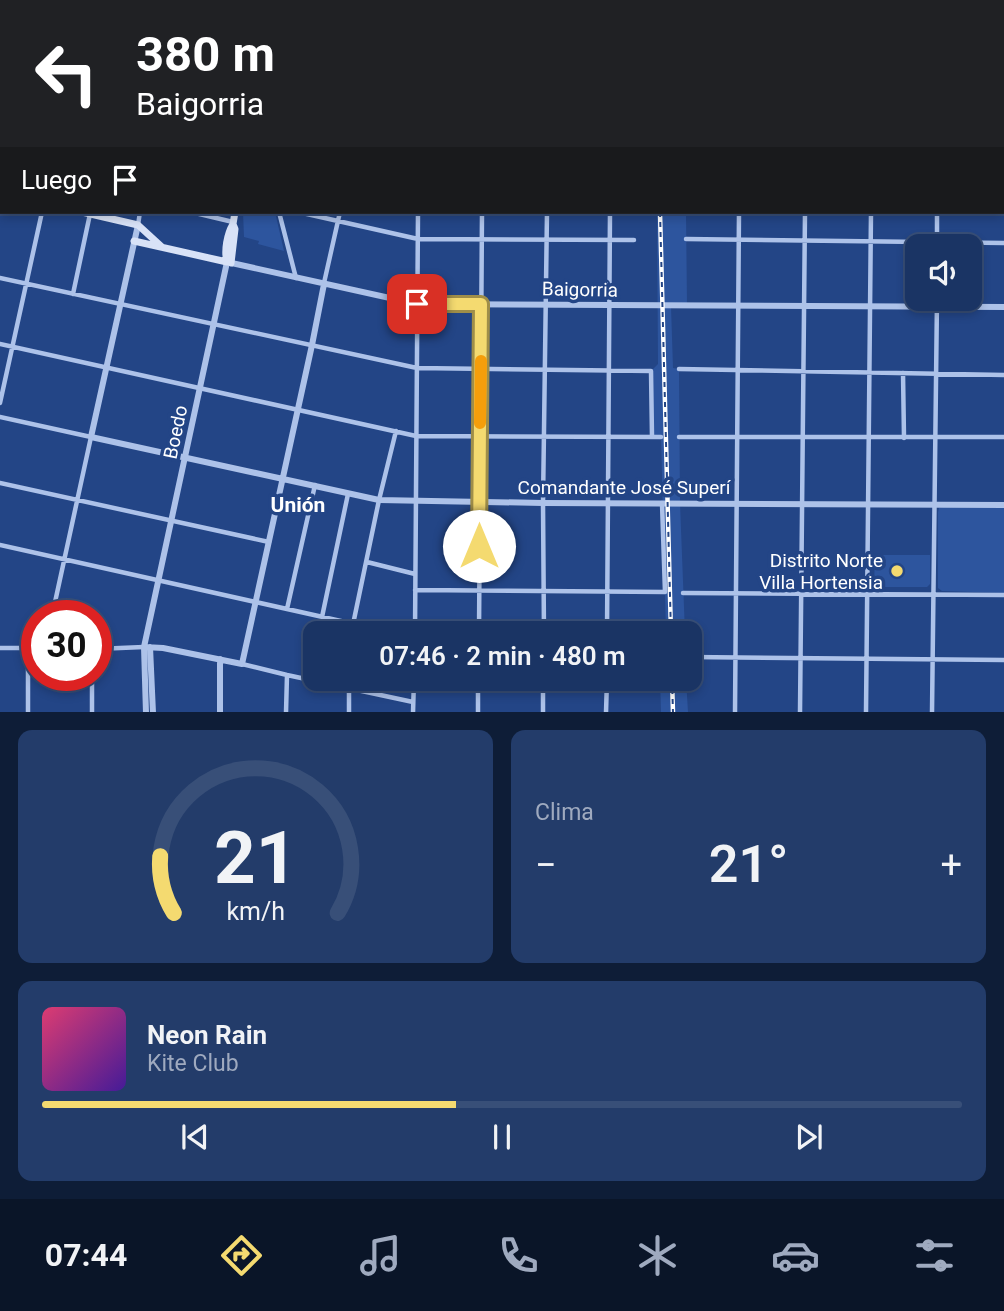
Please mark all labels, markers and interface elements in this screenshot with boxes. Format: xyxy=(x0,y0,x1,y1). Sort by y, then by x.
text: 380 m xyxy=(136,26,275,83)
icon: left xyxy=(21,28,112,119)
text: Baigorria xyxy=(136,85,264,123)
icon: arrive xyxy=(106,161,144,199)
text: Luego xyxy=(21,165,92,195)
map controls xyxy=(905,234,982,311)
button: sound xyxy=(905,234,982,311)
pin xyxy=(387,274,447,334)
street label: Baigorria xyxy=(542,277,618,302)
icon: arrive xyxy=(398,285,436,323)
street label: Boedo xyxy=(159,403,192,461)
street label: Comandante José Superí xyxy=(518,476,732,499)
district label: Unión xyxy=(271,493,325,517)
position arrow xyxy=(442,509,516,583)
place label: Distrito Norte Villa Hortensia xyxy=(759,549,883,594)
marker: Distrito Norte Villa Hortensia xyxy=(889,563,905,579)
speed limit sign: 30 xyxy=(21,600,112,691)
text: 07:46 · 2 min · 480 m xyxy=(379,641,626,671)
text: Clima xyxy=(535,799,594,826)
text: 21 xyxy=(214,815,297,901)
text: 21° xyxy=(709,834,788,895)
text: − xyxy=(535,843,557,887)
text: + xyxy=(940,843,962,887)
text: km/h xyxy=(226,896,285,925)
text: Neon Rain xyxy=(147,1020,267,1050)
text: Kite Club xyxy=(147,1050,239,1077)
icon: previous xyxy=(176,1118,214,1156)
icon: pause xyxy=(483,1118,521,1156)
icon: next xyxy=(790,1118,828,1156)
icon: directions xyxy=(217,1231,266,1280)
icon: music xyxy=(356,1231,405,1280)
icon: phone xyxy=(494,1231,543,1280)
icon: climate xyxy=(633,1231,682,1280)
icon: car xyxy=(771,1231,820,1280)
icon: filters xyxy=(910,1231,959,1280)
text: 07:44 xyxy=(45,1236,127,1274)

